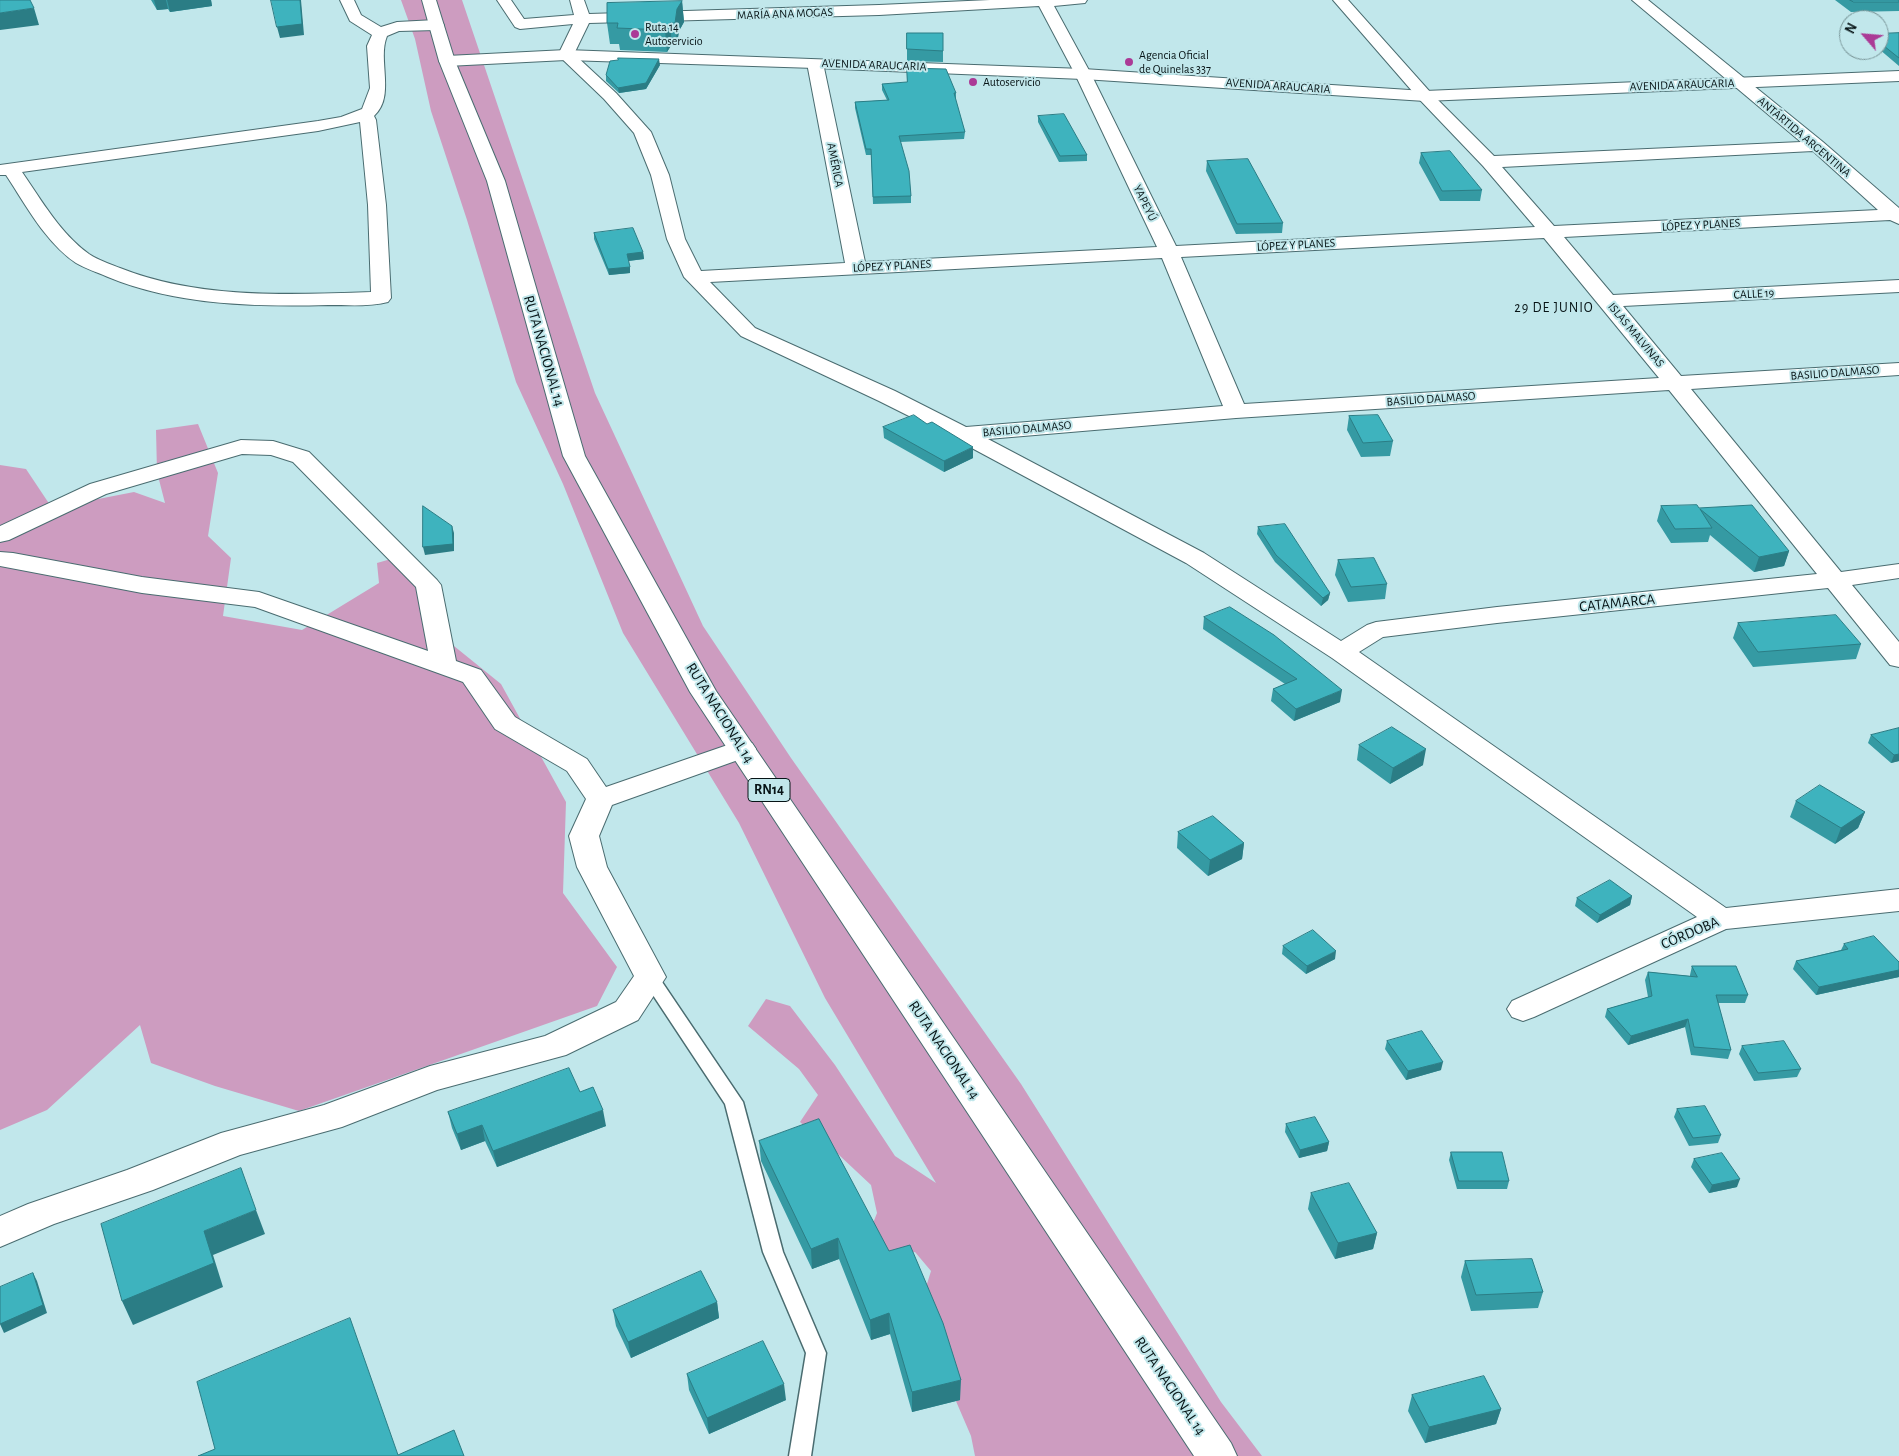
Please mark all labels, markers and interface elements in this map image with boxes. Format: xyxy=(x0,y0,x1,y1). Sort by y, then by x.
street label: MARÍA ANA MOGAS xyxy=(737,5,833,23)
north arrow xyxy=(1839,10,1889,60)
place label: Ruta 14 Autoservicio xyxy=(645,20,703,48)
text: N xyxy=(1843,21,1860,36)
marker: Ruta 14 Autoservicio xyxy=(629,28,641,40)
place label: Agencia Oficial de Quinelas 337 xyxy=(1139,48,1211,76)
street label: AVENIDA ARAUCARIA xyxy=(821,56,927,74)
marker: Agencia Oficial de Quinelas 337 xyxy=(1123,56,1135,68)
place label: Autoservicio xyxy=(983,75,1041,89)
street label: AVENIDA ARAUCARIA xyxy=(1225,75,1331,97)
marker: Autoservicio xyxy=(967,76,979,88)
street label: AVENIDA ARAUCARIA xyxy=(1629,76,1735,94)
street label: ANTÁRTIDA ARGENTINA xyxy=(1754,94,1854,180)
street label: AMÉRICA xyxy=(824,142,846,188)
street label: YAPEYÚ xyxy=(1130,183,1160,223)
street label: LÓPEZ Y PLANES xyxy=(1661,216,1741,234)
street label: LÓPEZ Y PLANES xyxy=(1256,236,1336,254)
street label: LÓPEZ Y PLANES xyxy=(852,257,932,275)
street label: CALLE 19 xyxy=(1733,286,1775,302)
street label: RUTA NACIONAL 14 xyxy=(520,293,568,409)
district label: 29 DE JUNIO xyxy=(1513,300,1595,316)
street label: ISLAS MALVINAS xyxy=(1605,300,1667,370)
street label: BASILIO DALMASO xyxy=(1790,363,1880,383)
street label: BASILIO DALMASO xyxy=(1386,389,1476,409)
street label: BASILIO DALMASO xyxy=(982,418,1072,440)
street label: CATAMARCA xyxy=(1578,590,1656,616)
street label: RUTA NACIONAL 14 xyxy=(682,660,758,766)
road number: RN14 xyxy=(748,778,790,802)
street label: CÓRDOBA xyxy=(1658,913,1722,953)
street label: RUTA NACIONAL 14 xyxy=(904,997,984,1103)
street label: RUTA NACIONAL 14 xyxy=(1130,1333,1210,1439)

